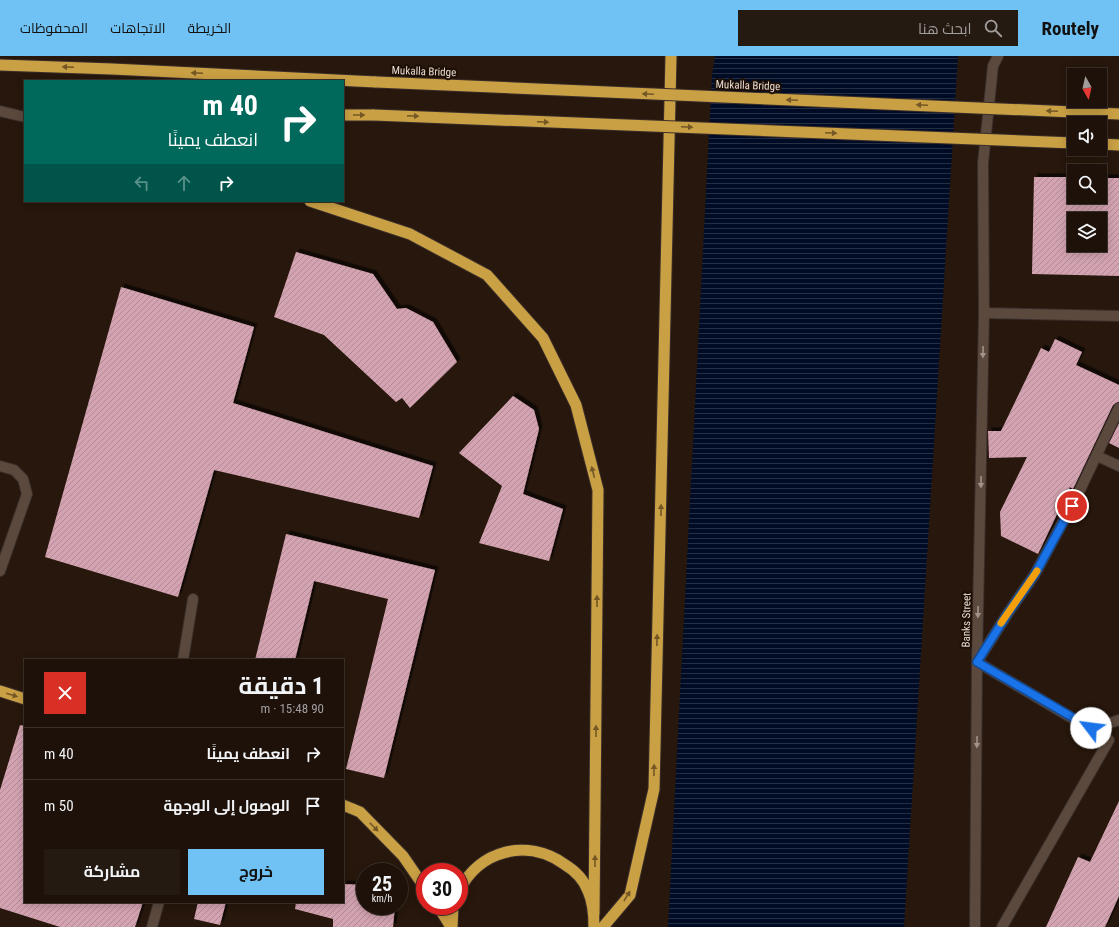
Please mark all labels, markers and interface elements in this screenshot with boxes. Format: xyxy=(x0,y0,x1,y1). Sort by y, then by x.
search box xyxy=(738,10,1018,46)
icon: search xyxy=(982,17,1004,39)
text: Routely xyxy=(1042,17,1099,40)
text: المحفوظات xyxy=(20,20,88,36)
text: الاتجاهات xyxy=(110,20,166,36)
text: الخريطة xyxy=(188,20,231,36)
text: ابحث هنا xyxy=(918,20,972,38)
one-way arrow xyxy=(61,64,74,70)
street label: Mukalla Bridge xyxy=(391,64,457,79)
north arrow xyxy=(1067,68,1107,108)
map controls xyxy=(1067,68,1107,252)
one-way arrow xyxy=(190,70,203,76)
street label: Mukalla Bridge xyxy=(715,78,781,93)
text: 40 m xyxy=(202,89,258,122)
one-way arrow xyxy=(642,90,654,97)
icon: right xyxy=(272,96,324,148)
one-way arrow xyxy=(786,96,798,103)
one-way arrow xyxy=(916,102,928,109)
one-way arrow xyxy=(1046,107,1058,114)
one-way arrow xyxy=(353,112,366,118)
one-way arrow xyxy=(407,113,419,120)
button: sound xyxy=(1067,116,1107,156)
one-way arrow xyxy=(537,118,549,125)
one-way arrow xyxy=(681,124,693,131)
text: انعطف يمينًا xyxy=(167,129,258,150)
one-way arrow xyxy=(825,130,837,137)
button: search xyxy=(1067,164,1107,204)
icon: left xyxy=(131,172,153,194)
icon: ahead xyxy=(173,172,195,194)
icon: right xyxy=(215,172,237,194)
button: layers xyxy=(1067,212,1107,252)
one-way arrow xyxy=(980,346,986,359)
one-way arrow xyxy=(590,466,596,478)
one-way arrow xyxy=(978,476,984,489)
pin xyxy=(1055,489,1089,523)
icon: arrive xyxy=(1061,495,1083,517)
one-way arrow xyxy=(657,504,664,516)
street label: Banks Street xyxy=(960,592,973,648)
one-way arrow xyxy=(594,594,600,607)
one-way arrow xyxy=(975,606,981,619)
one-way arrow xyxy=(654,633,660,646)
button: close xyxy=(44,672,86,714)
text: 1 دقيقة xyxy=(238,672,324,700)
one-way arrow xyxy=(7,692,19,698)
text: 90 m · 15:48 xyxy=(261,701,324,716)
position arrow xyxy=(1070,707,1112,749)
one-way arrow xyxy=(593,724,599,737)
one-way arrow xyxy=(973,736,980,748)
icon: right xyxy=(302,743,324,765)
text: 40 m xyxy=(44,745,74,763)
text: انعطف يمينًا xyxy=(207,745,290,763)
one-way arrow xyxy=(651,763,657,776)
icon: arrive xyxy=(302,795,324,817)
text: 50 m xyxy=(44,797,74,815)
text: الوصول إلى الوجهة xyxy=(164,797,290,815)
one-way arrow xyxy=(369,822,379,832)
button: مشاركة xyxy=(44,849,180,895)
button: خروج xyxy=(188,849,324,895)
one-way arrow xyxy=(592,854,598,867)
speed limit sign: 30 xyxy=(416,863,468,915)
text: 25 xyxy=(372,872,392,896)
one-way arrow xyxy=(624,891,631,902)
text: km/h xyxy=(372,893,392,904)

